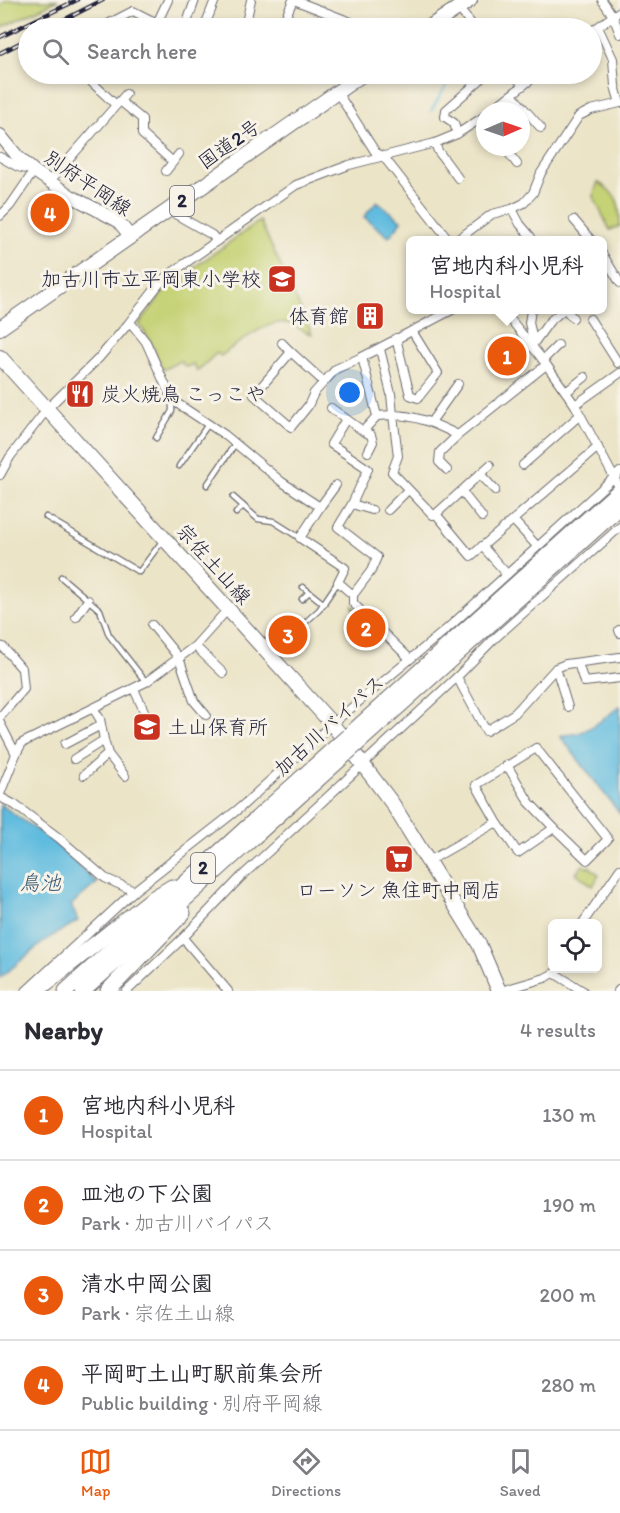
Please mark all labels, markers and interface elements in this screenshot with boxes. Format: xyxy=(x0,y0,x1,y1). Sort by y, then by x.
search box xyxy=(18,18,602,84)
icon: search xyxy=(39,35,72,68)
text: Search here xyxy=(87,38,197,65)
north arrow xyxy=(476,102,530,156)
street label: 国道2号 xyxy=(193,114,265,174)
street label: 別府平岡線 xyxy=(40,145,136,221)
road number: 2 xyxy=(170,186,194,216)
pin: 4 xyxy=(31,190,70,236)
popup xyxy=(406,236,607,314)
text: 宮地内科小児科 xyxy=(429,252,584,279)
school or university icon: 加古川市立平岡東小学校 xyxy=(266,263,298,295)
place label: 加古川市立平岡東小学校 xyxy=(41,267,261,291)
text: Hospital xyxy=(429,279,501,303)
building icon: 体育館 xyxy=(354,300,386,332)
place label: 体育館 xyxy=(289,304,349,328)
pin: 1 xyxy=(488,334,526,378)
restaurant icon: 炭火焼鳥 こっこや xyxy=(64,378,96,410)
your location xyxy=(335,378,364,407)
place label: 炭火焼鳥 こっこや xyxy=(101,382,266,406)
street label: 宗佐土山線 xyxy=(172,519,256,609)
pin: 2 xyxy=(346,606,386,650)
pin: 3 xyxy=(268,612,308,658)
street label: 加古川バイパス xyxy=(269,669,389,781)
school or university icon: 土山保育所 xyxy=(131,711,163,743)
place label: 土山保育所 xyxy=(168,715,268,739)
supermarket icon: ローソン 魚住町中岡店 xyxy=(383,843,415,875)
road number: 2 xyxy=(191,853,215,883)
water label: 鳥池 xyxy=(19,870,62,895)
place label: ローソン 魚住町中岡店 xyxy=(297,878,501,902)
map controls xyxy=(548,919,602,973)
button: locate xyxy=(548,919,602,973)
text: Nearby xyxy=(24,1014,103,1046)
text: 4 results xyxy=(520,1018,596,1042)
text: 宮地内科小児科 xyxy=(81,1092,235,1119)
text: 1 xyxy=(39,1103,48,1127)
text: 130 m xyxy=(542,1103,596,1127)
text: Hospital xyxy=(81,1119,153,1143)
text: 皿池の下公園 xyxy=(81,1180,213,1207)
text: 2 xyxy=(38,1193,49,1217)
text: 190 m xyxy=(543,1193,596,1217)
text: Park · 加古川バイパス xyxy=(81,1211,274,1235)
text: 清水中岡公園 xyxy=(81,1270,213,1297)
text: 3 xyxy=(38,1283,49,1307)
text: 200 m xyxy=(540,1283,596,1307)
text: Park · 宗佐土山線 xyxy=(81,1301,234,1325)
text: 平岡町土山町駅前集会所 xyxy=(81,1360,323,1387)
text: 4 xyxy=(37,1373,50,1397)
text: 280 m xyxy=(541,1373,596,1397)
text: Public building · 別府平岡線 xyxy=(81,1391,322,1415)
tab: Map xyxy=(79,1445,112,1500)
tab: Directions xyxy=(271,1445,341,1500)
tab: Saved xyxy=(500,1445,541,1500)

